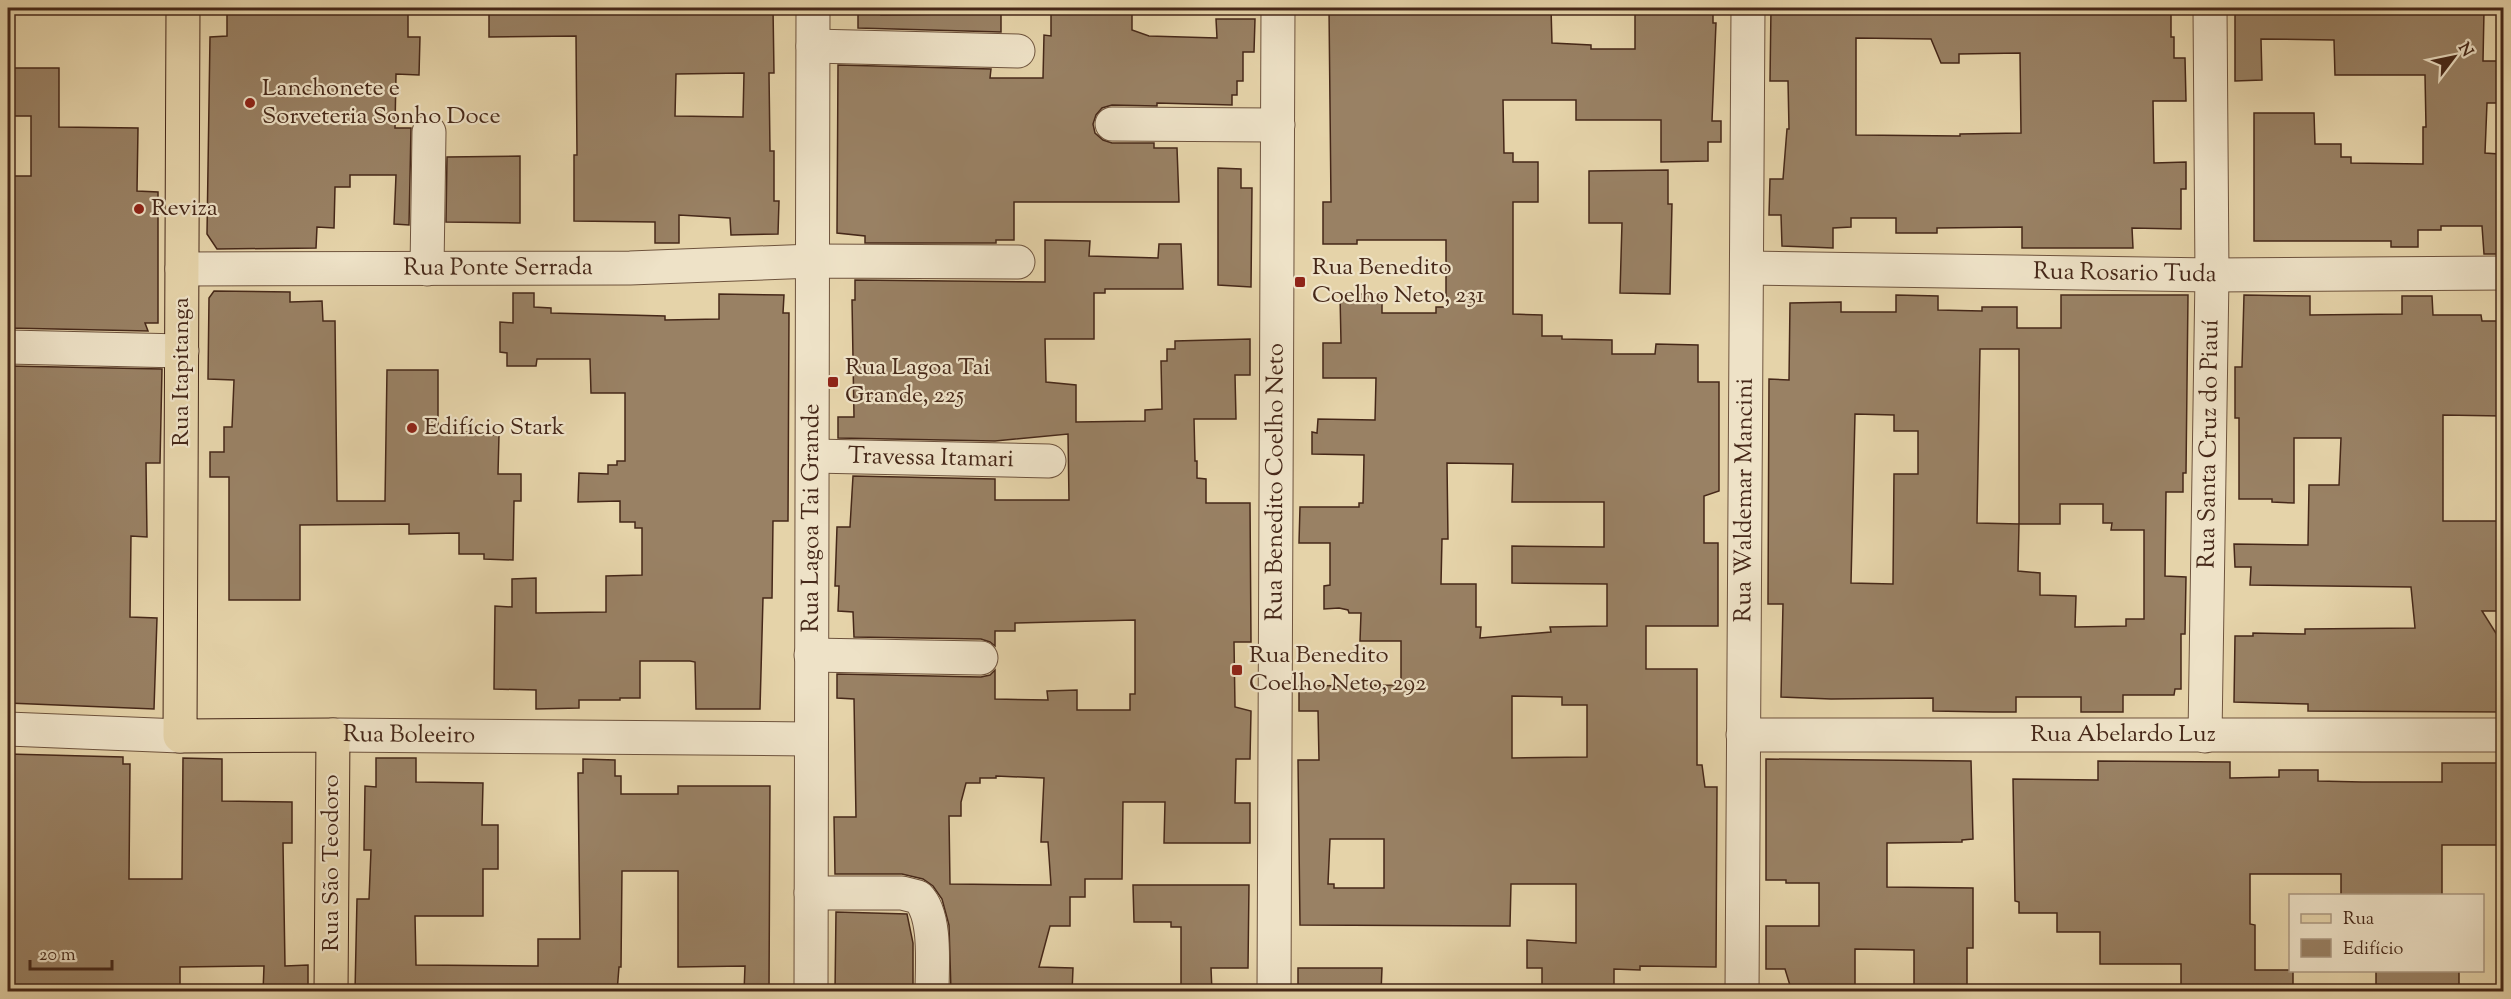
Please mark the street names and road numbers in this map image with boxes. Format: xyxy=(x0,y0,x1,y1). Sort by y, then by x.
street label: Rua Ponte Serrada xyxy=(403,251,593,286)
street label: Rua Rosario Tuda xyxy=(2033,255,2217,292)
street label: Rua Itapitanga xyxy=(165,297,199,447)
street label: Rua Santa Cruz do Piauí xyxy=(2191,319,2228,569)
street label: Rua Benedito Coelho Neto xyxy=(1259,343,1294,621)
street label: Rua Waldemar Mancini xyxy=(1727,378,1763,622)
street label: Rua Lagoa Tai Grande xyxy=(795,404,829,632)
street label: Travessa Itamari xyxy=(848,440,1015,477)
street label: Rua Boleeiro xyxy=(343,718,475,753)
street label: Rua Abelardo Luz xyxy=(2030,718,2216,752)
street label: Rua São Teodoro xyxy=(315,774,349,952)

